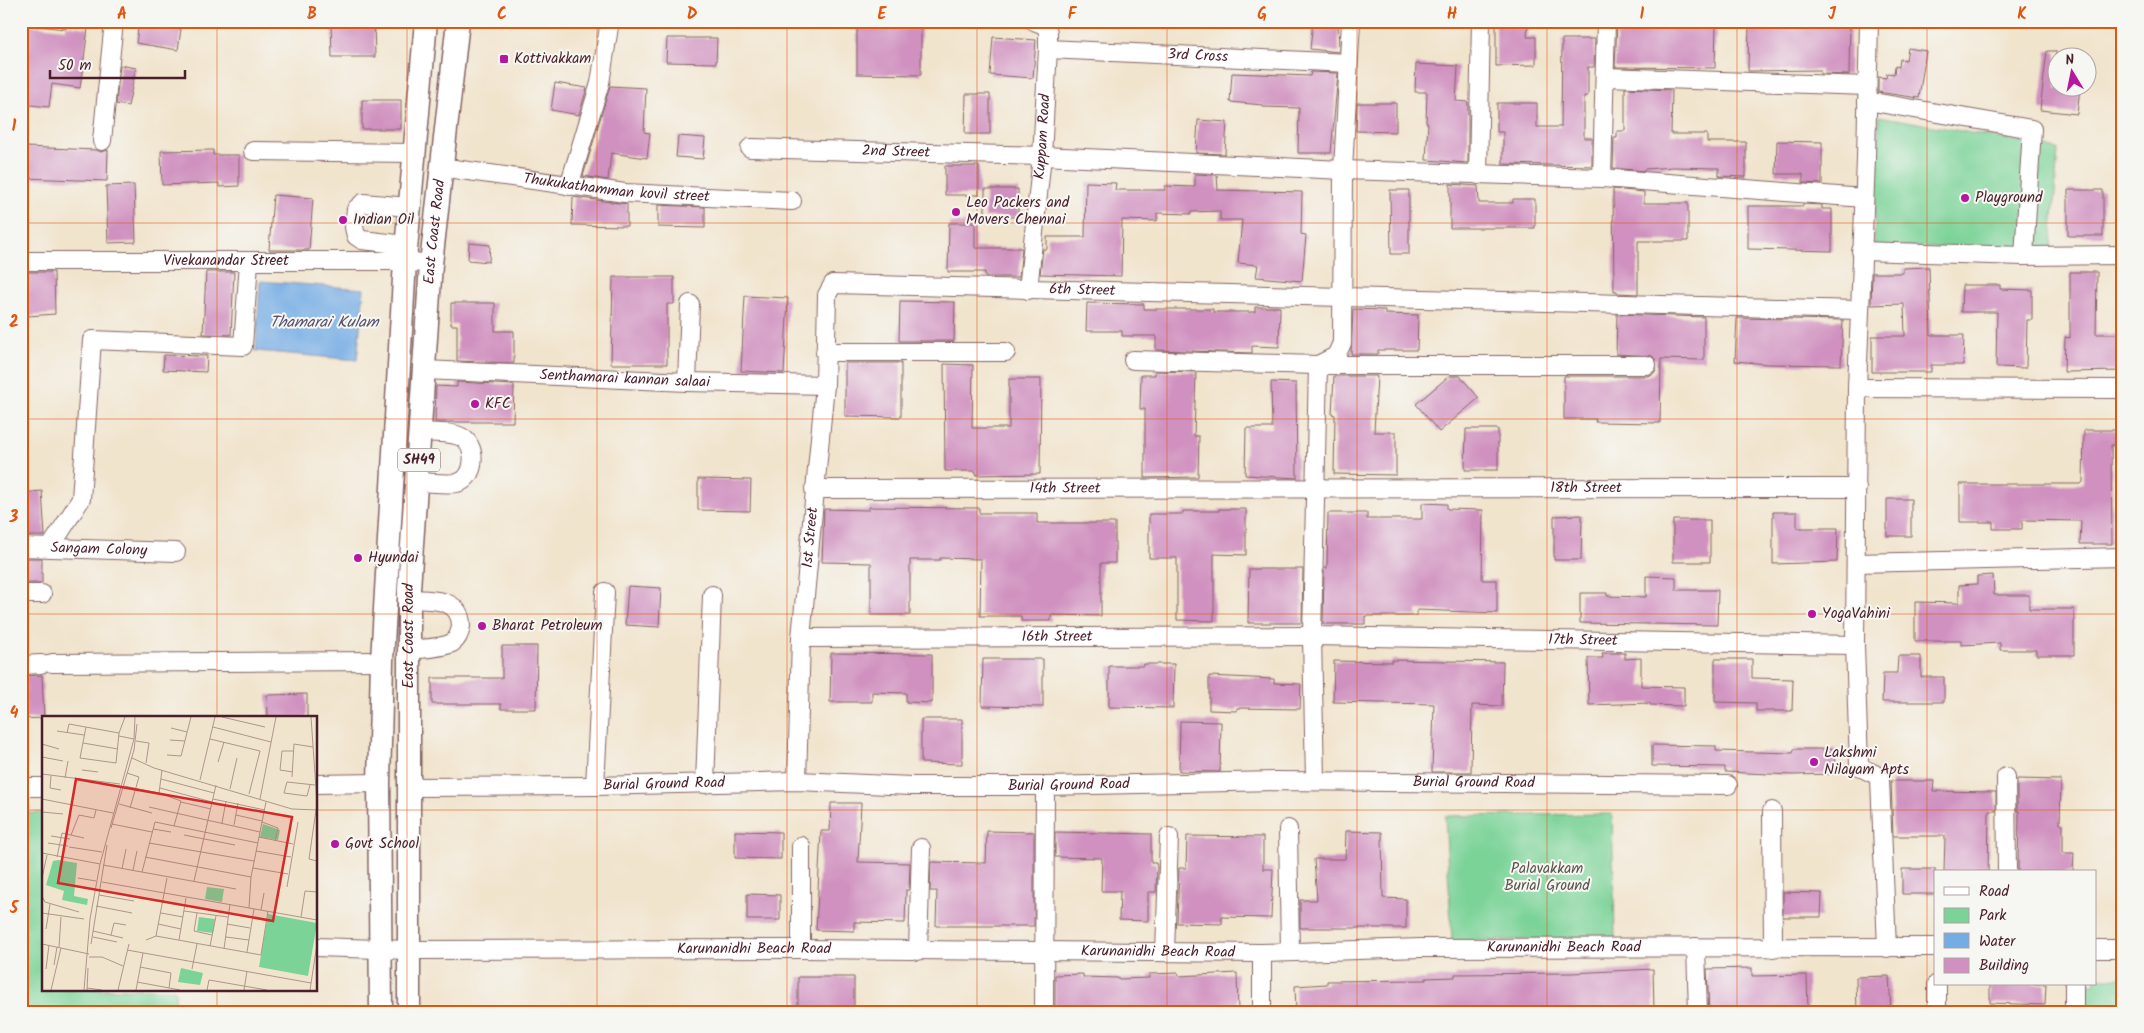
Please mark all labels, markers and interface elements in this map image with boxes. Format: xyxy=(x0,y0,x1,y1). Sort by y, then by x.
text: A xyxy=(117,2,127,27)
text: B xyxy=(307,2,317,27)
text: C xyxy=(497,2,507,27)
text: D xyxy=(687,2,698,27)
text: E xyxy=(878,2,888,27)
text: F xyxy=(1068,2,1078,27)
text: G xyxy=(1257,2,1267,27)
text: H xyxy=(1447,2,1457,27)
text: I xyxy=(1640,2,1645,27)
text: J xyxy=(1828,2,1837,27)
text: K xyxy=(2017,2,2027,27)
street label: 3rd Cross xyxy=(1167,43,1229,69)
place label: Kottivakkam xyxy=(514,47,591,71)
scale bar xyxy=(50,48,185,80)
north arrow xyxy=(2046,48,2096,98)
text: N xyxy=(2064,49,2076,72)
marker: Kottivakkam xyxy=(498,53,510,65)
text: 50 m xyxy=(58,54,92,78)
street label: Kuppam Road xyxy=(1028,93,1057,181)
text: 1 xyxy=(12,114,17,139)
street label: 2nd Street xyxy=(861,139,931,165)
street label: Thukukathamman kovil street xyxy=(522,167,711,209)
street label: East Coast Road xyxy=(418,178,452,285)
place label: Playground xyxy=(1975,186,2043,210)
place label: Leo Packers and Movers Chennai xyxy=(966,191,1070,232)
marker: Playground xyxy=(1959,192,1971,204)
marker: Leo Packers and Movers Chennai xyxy=(950,206,962,218)
place label: Indian Oil xyxy=(353,208,415,232)
marker: Indian Oil xyxy=(337,214,349,226)
street label: Vivekanandar Street xyxy=(163,249,289,273)
street label: 6th Street xyxy=(1049,277,1116,303)
text: 2 xyxy=(9,310,19,335)
water label: Thamarai Kulam xyxy=(269,310,380,335)
street label: Senthamarai kannan salaai xyxy=(539,363,712,395)
place label: KFC xyxy=(485,392,511,416)
marker: KFC xyxy=(469,398,481,410)
road number: SH49 xyxy=(398,448,440,472)
street label: 18th Street xyxy=(1550,476,1622,500)
street label: 14th Street xyxy=(1030,477,1101,501)
text: 3 xyxy=(9,505,19,530)
street label: 1st Street xyxy=(796,506,825,569)
street label: Sangam Colony xyxy=(50,536,149,563)
place label: Hyundai xyxy=(368,546,420,570)
marker: Hyundai xyxy=(352,552,364,564)
street label: East Coast Road xyxy=(397,582,421,689)
place label: YogaVahini xyxy=(1822,602,1891,626)
marker: YogaVahini xyxy=(1806,608,1818,620)
place label: Bharat Petroleum xyxy=(492,614,603,638)
marker: Bharat Petroleum xyxy=(476,620,488,632)
street label: 16th Street xyxy=(1021,625,1093,649)
street label: 17th Street xyxy=(1548,628,1618,653)
text: 4 xyxy=(10,701,19,726)
inset map xyxy=(42,716,318,990)
place label: Lakshmi Nilayam Apts xyxy=(1824,741,1910,782)
marker: Lakshmi Nilayam Apts xyxy=(1808,756,1820,768)
street label: Burial Ground Road xyxy=(1413,770,1535,795)
street label: Burial Ground Road xyxy=(603,771,726,798)
street label: Burial Ground Road xyxy=(1008,772,1130,798)
place label: Govt School xyxy=(345,832,419,856)
marker: Govt School xyxy=(329,838,341,850)
park label: Palavakkam Burial Ground xyxy=(1504,857,1590,898)
legend xyxy=(1934,870,2096,986)
text: Road xyxy=(1979,880,2010,904)
text: 5 xyxy=(9,896,20,921)
text: Park xyxy=(1979,904,2007,928)
text: Water xyxy=(1979,930,2016,954)
street label: Karunanidhi Beach Road xyxy=(1487,936,1641,960)
street label: Karunanidhi Beach Road xyxy=(677,937,832,961)
street label: Karunanidhi Beach Road xyxy=(1081,939,1236,965)
text: Building xyxy=(1979,954,2029,978)

